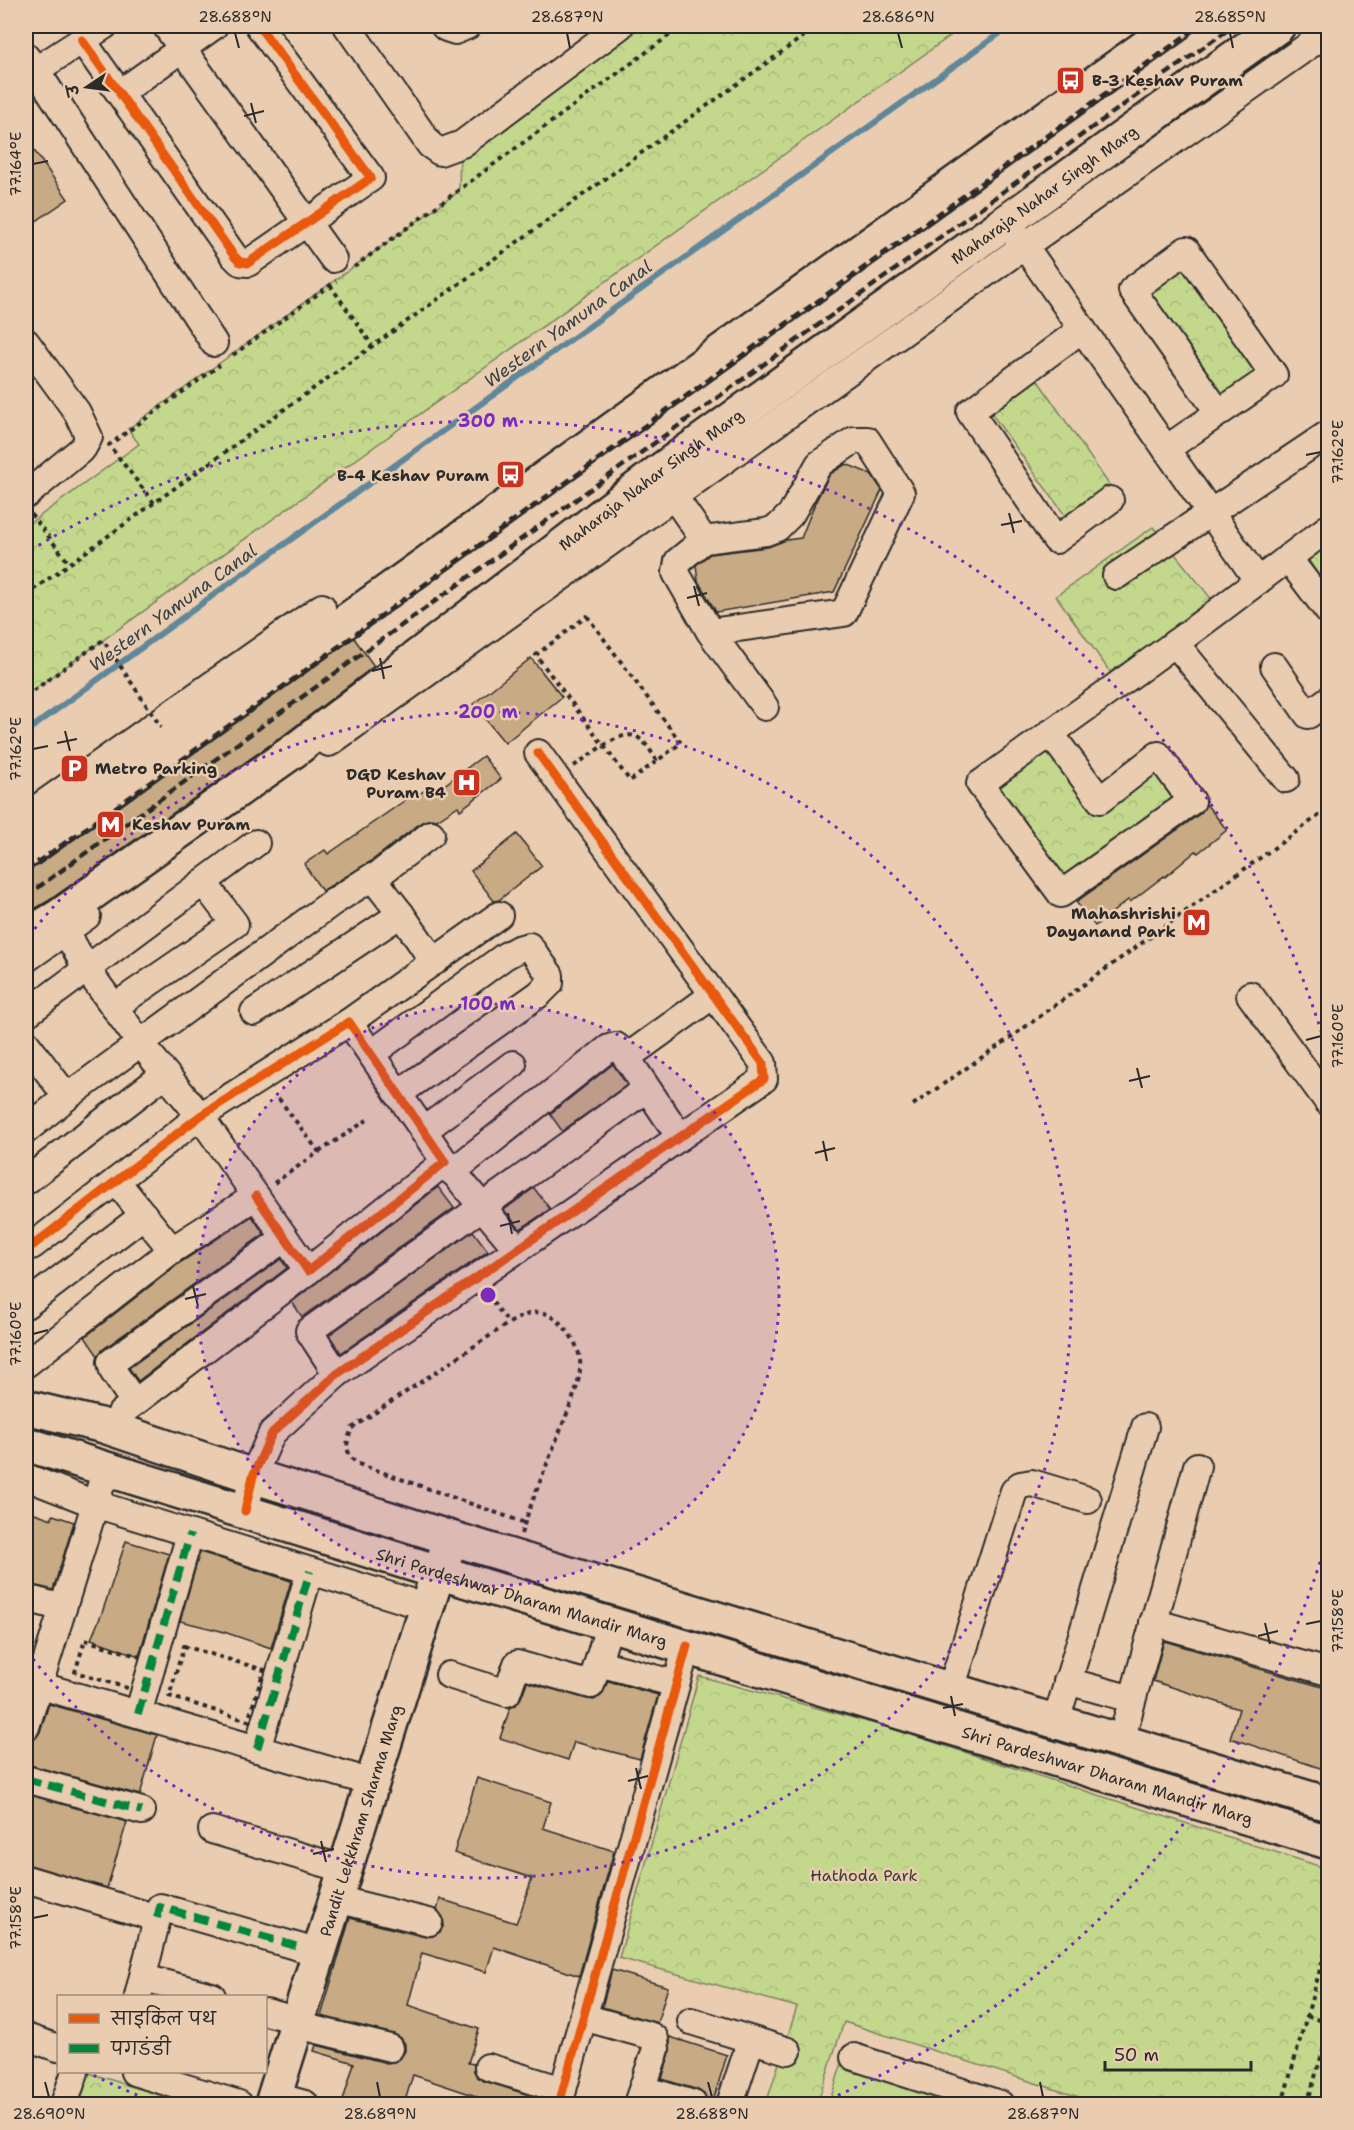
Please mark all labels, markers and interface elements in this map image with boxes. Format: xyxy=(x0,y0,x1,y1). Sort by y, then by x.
text: 28.688°N xyxy=(198,7,272,27)
text: 28.687°N xyxy=(531,7,603,27)
text: 28.686°N xyxy=(861,7,935,27)
text: 28.685°N xyxy=(1194,7,1266,27)
north arrow xyxy=(57,57,117,117)
bus stop icon: B-3 Keshav Puram xyxy=(1055,64,1087,96)
place label: B-3 Keshav Puram xyxy=(1092,70,1243,91)
text: उ xyxy=(61,81,85,100)
street label: Maharaja Nahar Singh Marg xyxy=(947,120,1142,269)
text: 77.164°E xyxy=(6,132,26,196)
water label: Western Yamuna Canal xyxy=(479,255,657,393)
street label: Maharaja Nahar Singh Marg xyxy=(554,404,747,555)
text: 300 m xyxy=(458,409,519,433)
text: 77.162°E xyxy=(1328,420,1348,484)
bus stop icon: B-4 Keshav Puram xyxy=(494,459,526,491)
place label: B-4 Keshav Puram xyxy=(337,465,489,486)
water label: Western Yamuna Canal xyxy=(84,539,262,677)
text: 200 m xyxy=(458,700,519,724)
text: 77.162°E xyxy=(6,717,26,781)
parking icon: Metro Parking xyxy=(58,752,90,784)
place label: Metro Parking xyxy=(95,758,217,779)
place label: DGD Keshav Puram B4 xyxy=(346,764,446,803)
hospital icon: DGD Keshav Puram B4 xyxy=(451,767,483,799)
metro station icon: Keshav Puram xyxy=(95,808,127,840)
place label: Keshav Puram xyxy=(132,814,250,835)
place label: Mahashrishi Dayanand Park xyxy=(1046,903,1176,942)
metro station icon: Mahashrishi Dayanand Park xyxy=(1181,906,1213,938)
text: 100 m xyxy=(460,992,516,1016)
text: 77.160°E xyxy=(1328,1003,1348,1069)
centre of rings xyxy=(478,1285,498,1305)
text: 77.160°E xyxy=(6,1301,26,1367)
street label: Shri Pardeshwar Dharam Mandir Marg xyxy=(374,1543,670,1652)
text: 77.158°E xyxy=(1328,1589,1348,1653)
street label: Pandit Lekkhram Sharma Marg xyxy=(314,1702,407,1939)
street label: Shri Pardeshwar Dharam Mandir Marg xyxy=(959,1721,1256,1829)
park label: Hathoda Park xyxy=(810,1865,918,1886)
text: 77.158°E xyxy=(6,1886,26,1950)
legend xyxy=(57,1995,267,2073)
text: साइकिल पथ xyxy=(110,2005,217,2031)
scale bar xyxy=(1105,2034,1250,2072)
text: पगडंडी xyxy=(110,2035,171,2061)
text: 50 m xyxy=(1114,2043,1159,2067)
text: 28.690°N xyxy=(13,2104,85,2124)
text: 28.689°N xyxy=(344,2104,416,2124)
text: 28.688°N xyxy=(675,2104,749,2124)
text: 28.687°N xyxy=(1007,2104,1079,2124)

